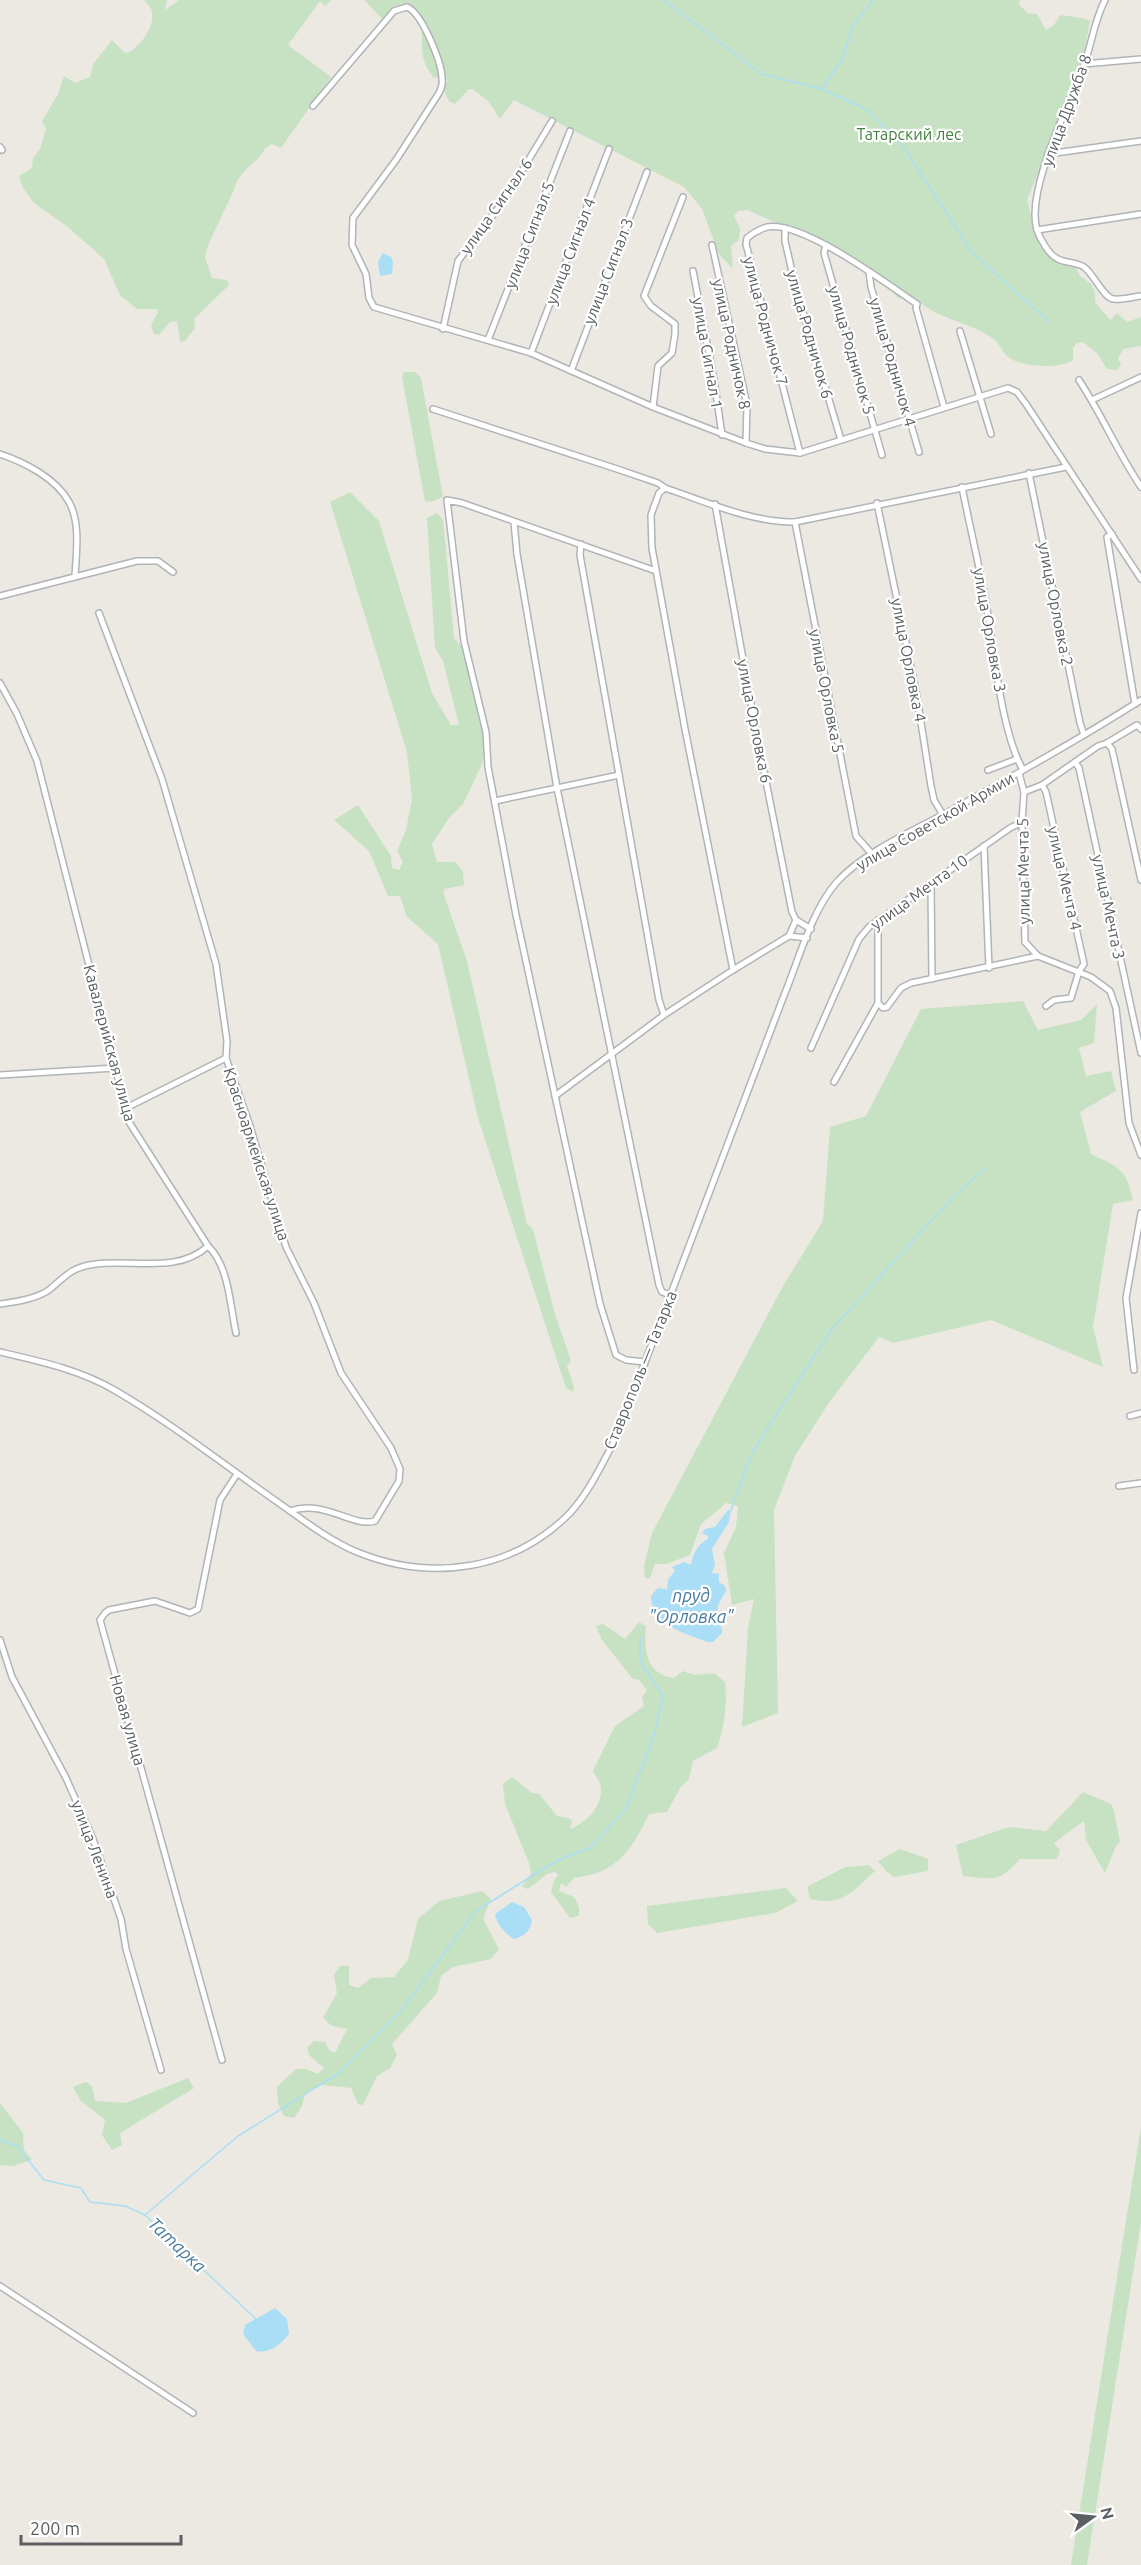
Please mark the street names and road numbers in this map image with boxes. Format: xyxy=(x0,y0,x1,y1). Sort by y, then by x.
street label: улица Дружба 8 xyxy=(1037,52,1095,168)
street label: улица Сигнал 6 xyxy=(456,155,536,257)
street label: улица Сигнал 5 xyxy=(500,179,558,291)
street label: улица Сигнал 4 xyxy=(541,195,599,307)
street label: улица Сигнал 3 xyxy=(579,215,637,327)
street label: улица Родничок 7 xyxy=(740,254,792,388)
street label: улица Родничок 6 xyxy=(783,268,837,400)
street label: улица Родничок 8 xyxy=(709,277,755,411)
street label: улица Родничок 5 xyxy=(825,284,879,416)
street label: улица Сигнал 1 xyxy=(689,296,727,410)
street label: улица Родничок 4 xyxy=(866,296,920,428)
street label: улица Орловка 2 xyxy=(1035,540,1077,668)
street label: улица Орловка 3 xyxy=(970,566,1010,694)
street label: улица Орловка 4 xyxy=(888,596,930,724)
street label: улица Орловка 5 xyxy=(806,627,848,755)
street label: улица Орловка 6 xyxy=(734,657,776,785)
street label: улица Советской Армии xyxy=(853,768,1017,874)
street label: улица Мечта 5 xyxy=(1013,818,1033,924)
street label: улица Мечта 4 xyxy=(1044,824,1086,932)
street label: улица Мечта 10 xyxy=(867,851,971,933)
street label: улица Мечта 3 xyxy=(1089,853,1129,961)
street label: Кавалерийская улица xyxy=(80,963,140,1123)
street label: Красноармейская улица xyxy=(220,1065,294,1243)
street label: Ставрополь — Татарка xyxy=(600,1288,680,1452)
street label: Новая улица xyxy=(106,1673,150,1767)
street label: улица Ленина xyxy=(68,1797,122,1901)

